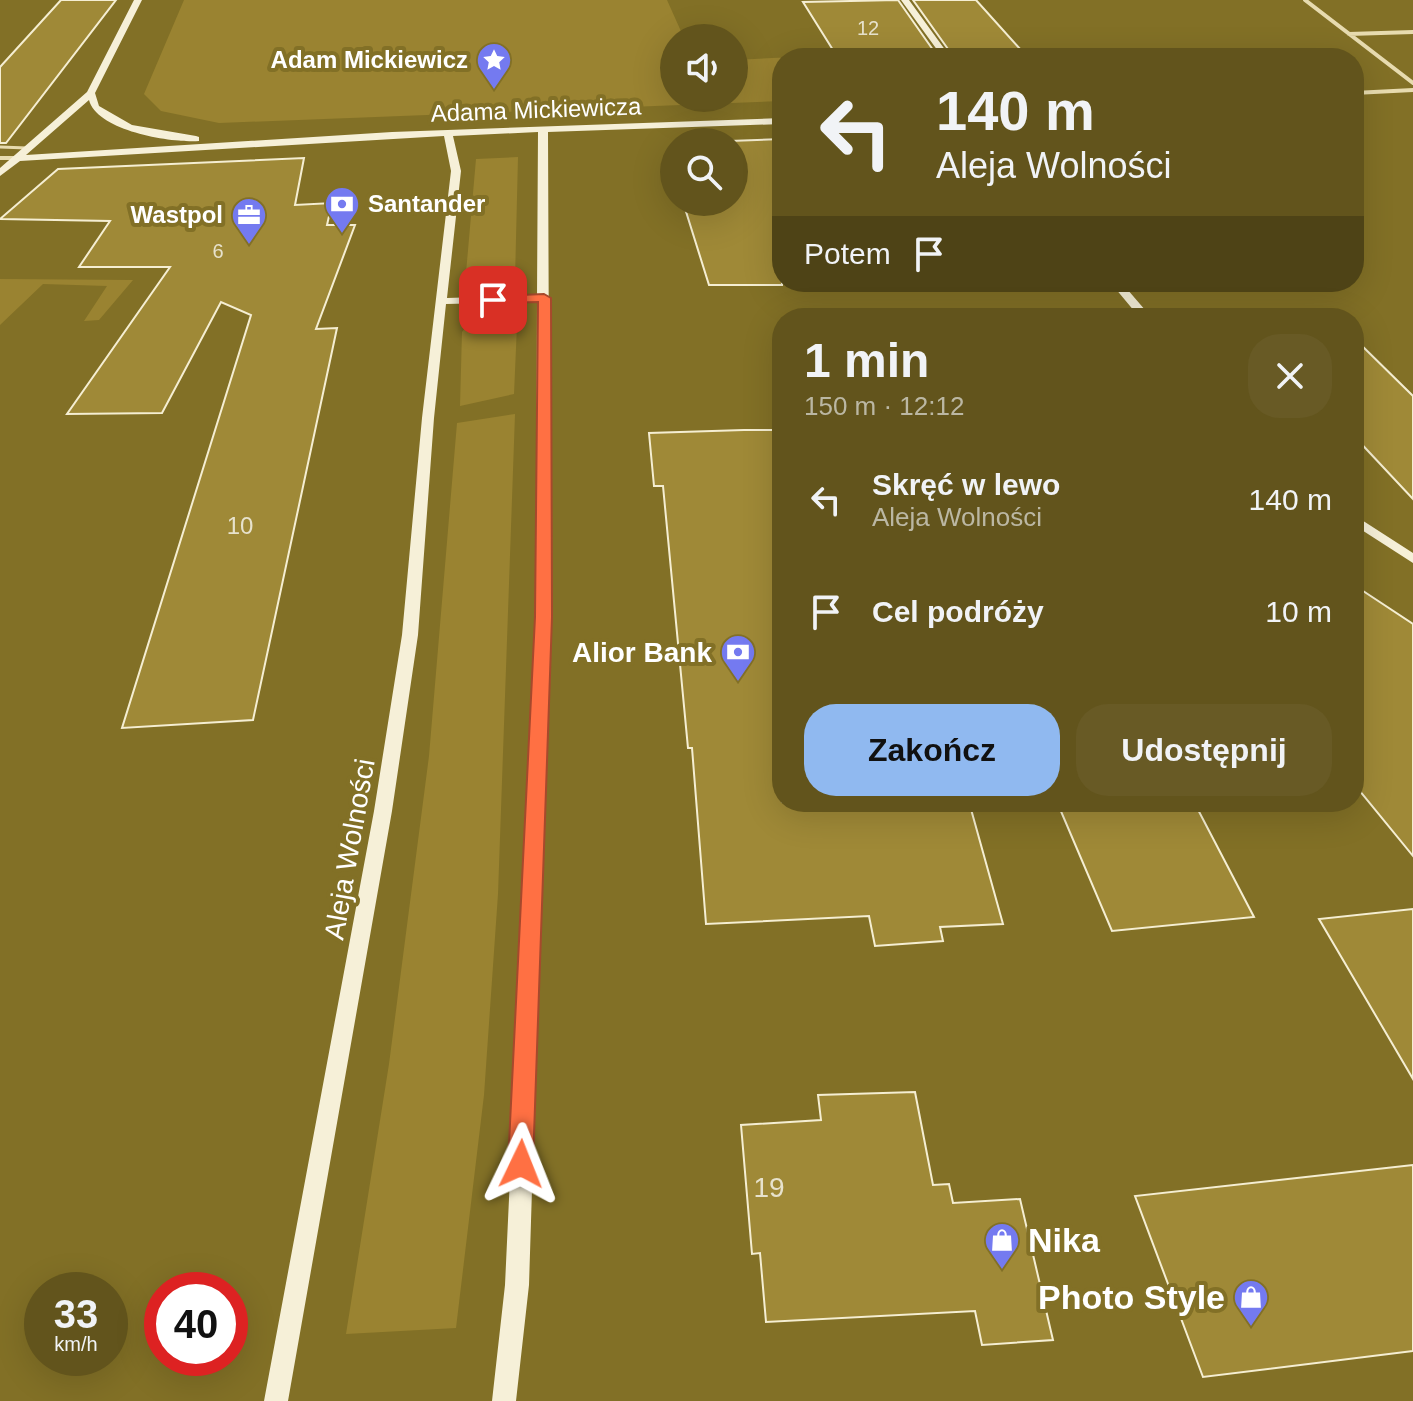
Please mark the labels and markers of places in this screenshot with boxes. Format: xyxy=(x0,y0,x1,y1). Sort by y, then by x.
place icon: Adam Mickiewicz xyxy=(475,41,513,91)
place label: Adam Mickiewicz xyxy=(271,46,468,73)
bank icon: Santander xyxy=(323,185,361,235)
place label: Santander xyxy=(368,190,485,217)
office icon: Wastpol xyxy=(230,196,268,246)
place label: Wastpol xyxy=(131,201,223,228)
pin xyxy=(459,266,527,334)
bank icon: Alior Bank xyxy=(719,633,757,683)
place label: Alior Bank xyxy=(572,637,712,668)
shop icon: Nika xyxy=(983,1221,1021,1271)
place label: Nika xyxy=(1028,1221,1101,1259)
place label: Photo Style xyxy=(1038,1278,1225,1316)
shop icon: Photo Style xyxy=(1232,1278,1270,1328)

